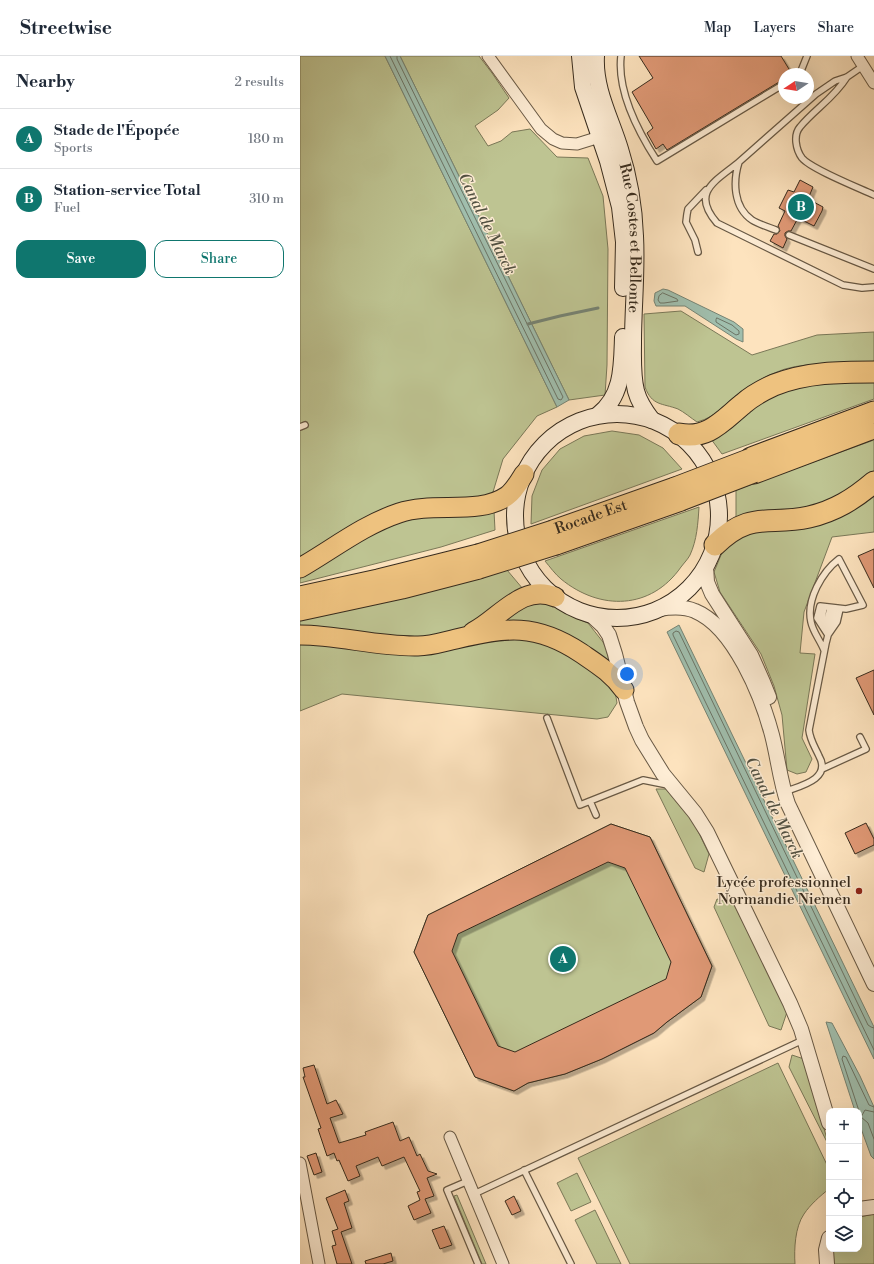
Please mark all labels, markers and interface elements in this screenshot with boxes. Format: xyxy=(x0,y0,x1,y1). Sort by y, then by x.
text: Streetwise xyxy=(20,16,112,40)
text: Map xyxy=(704,19,731,37)
text: Layers xyxy=(753,19,796,37)
text: Share xyxy=(818,19,854,37)
north arrow xyxy=(778,68,814,104)
text: Nearby xyxy=(16,71,75,93)
text: 2 results xyxy=(235,74,284,90)
text: Stade de l'Épopée xyxy=(54,121,179,140)
text: A xyxy=(24,131,34,147)
text: 180 m xyxy=(248,131,284,147)
text: Sports xyxy=(54,140,93,156)
street label: Rue Costes et Bellonte xyxy=(615,161,645,313)
water label: Canal de Marck xyxy=(454,170,520,278)
text: Station-service Total xyxy=(54,181,201,200)
text: B xyxy=(24,191,34,207)
text: 310 m xyxy=(249,191,284,207)
pin: B xyxy=(788,192,814,222)
text: Fuel xyxy=(54,200,80,216)
button: Save xyxy=(16,240,146,278)
button: Share xyxy=(154,240,284,278)
street label: Rocade Est xyxy=(552,495,630,538)
your location xyxy=(617,664,637,684)
water label: Canal de Marck xyxy=(741,754,807,862)
place label: Lycée professionnel Normandie Niemen xyxy=(716,873,852,909)
marker: Lycée professionnel Normandie Niemen xyxy=(854,886,864,896)
pin: A xyxy=(550,944,576,974)
map controls xyxy=(826,1108,862,1252)
button: + xyxy=(826,1108,862,1144)
button: − xyxy=(826,1144,862,1180)
button: locate xyxy=(826,1180,862,1216)
button: layers xyxy=(826,1216,862,1252)

